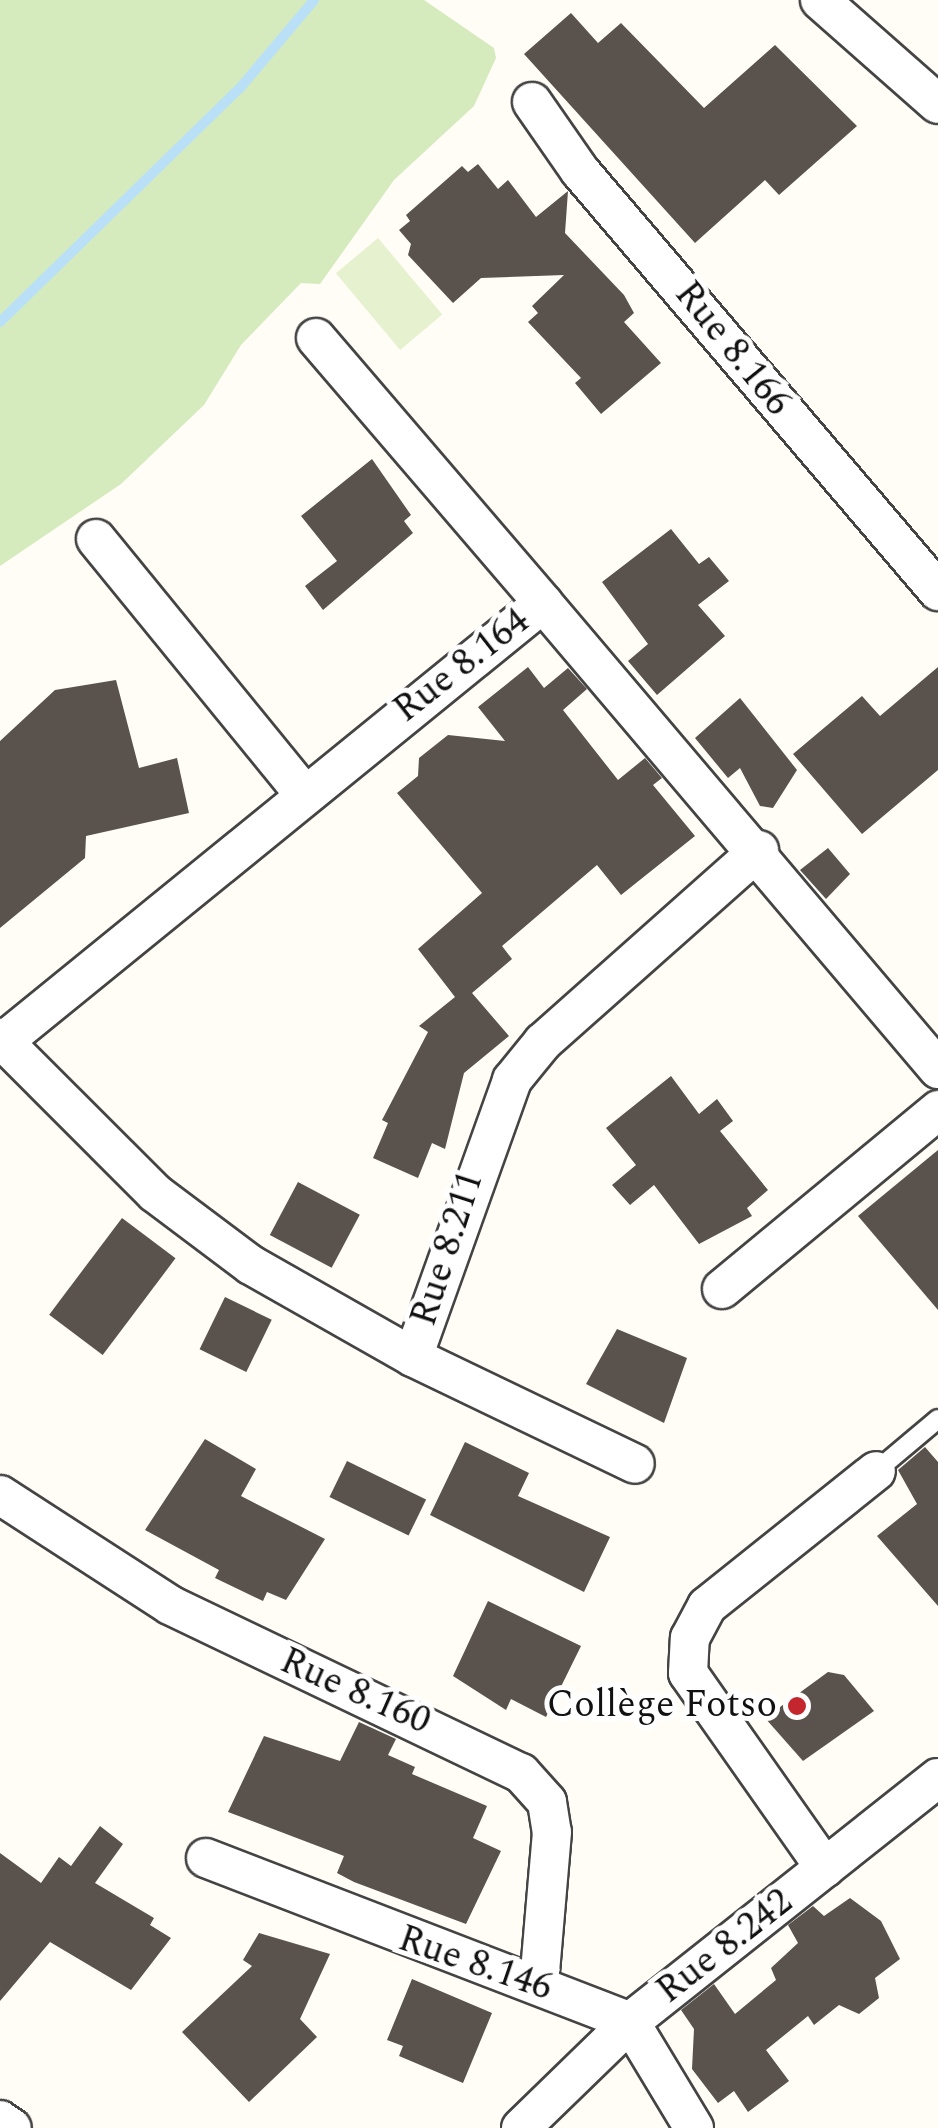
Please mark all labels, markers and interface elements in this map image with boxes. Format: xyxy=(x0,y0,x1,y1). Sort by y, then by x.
street label: Rue 8.166 xyxy=(664,273,800,425)
street label: Rue 8.164 xyxy=(385,599,539,733)
street label: Rue 8.211 xyxy=(402,1166,494,1332)
street label: Rue 8.160 xyxy=(273,1639,437,1745)
place label: Collège Fotso xyxy=(547,1683,777,1729)
marker: Collège Fotso xyxy=(786,1695,808,1717)
street label: Rue 8.242 xyxy=(648,1880,802,2014)
street label: Rue 8.146 xyxy=(392,1916,558,2012)

